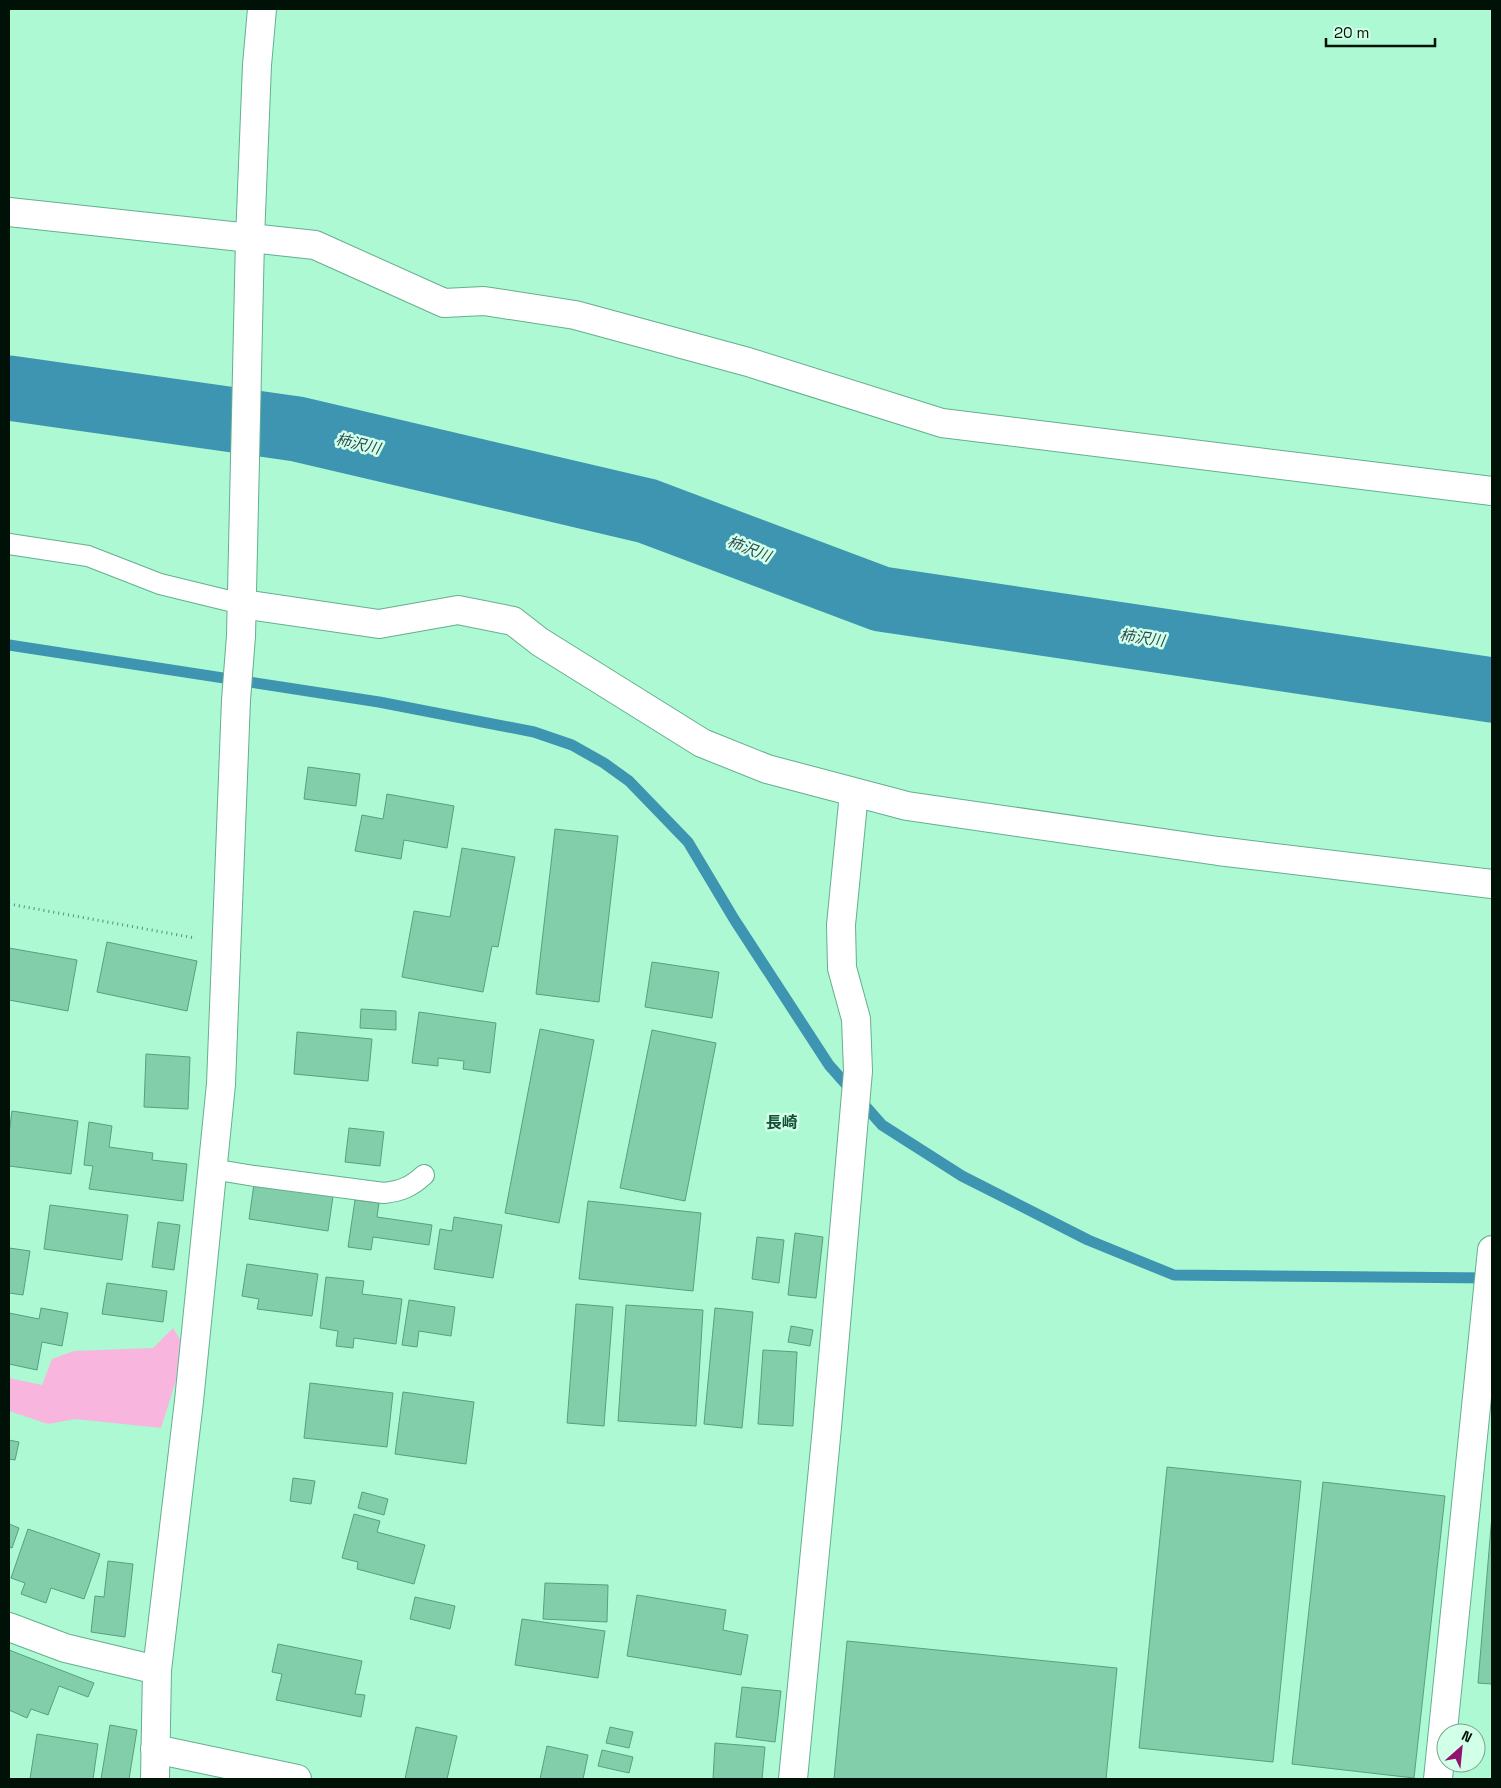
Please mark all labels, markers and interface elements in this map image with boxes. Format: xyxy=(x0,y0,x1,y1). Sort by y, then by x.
scale bar xyxy=(1326,15,1435,47)
text: 20 m xyxy=(1334,23,1369,42)
water label: 柿沢川 xyxy=(334,429,384,458)
water label: 柿沢川 xyxy=(725,532,775,566)
water label: 柿沢川 xyxy=(1118,625,1168,650)
district label: 長崎 xyxy=(766,1112,798,1133)
north arrow xyxy=(1436,1723,1486,1773)
text: N xyxy=(1459,1726,1475,1747)

